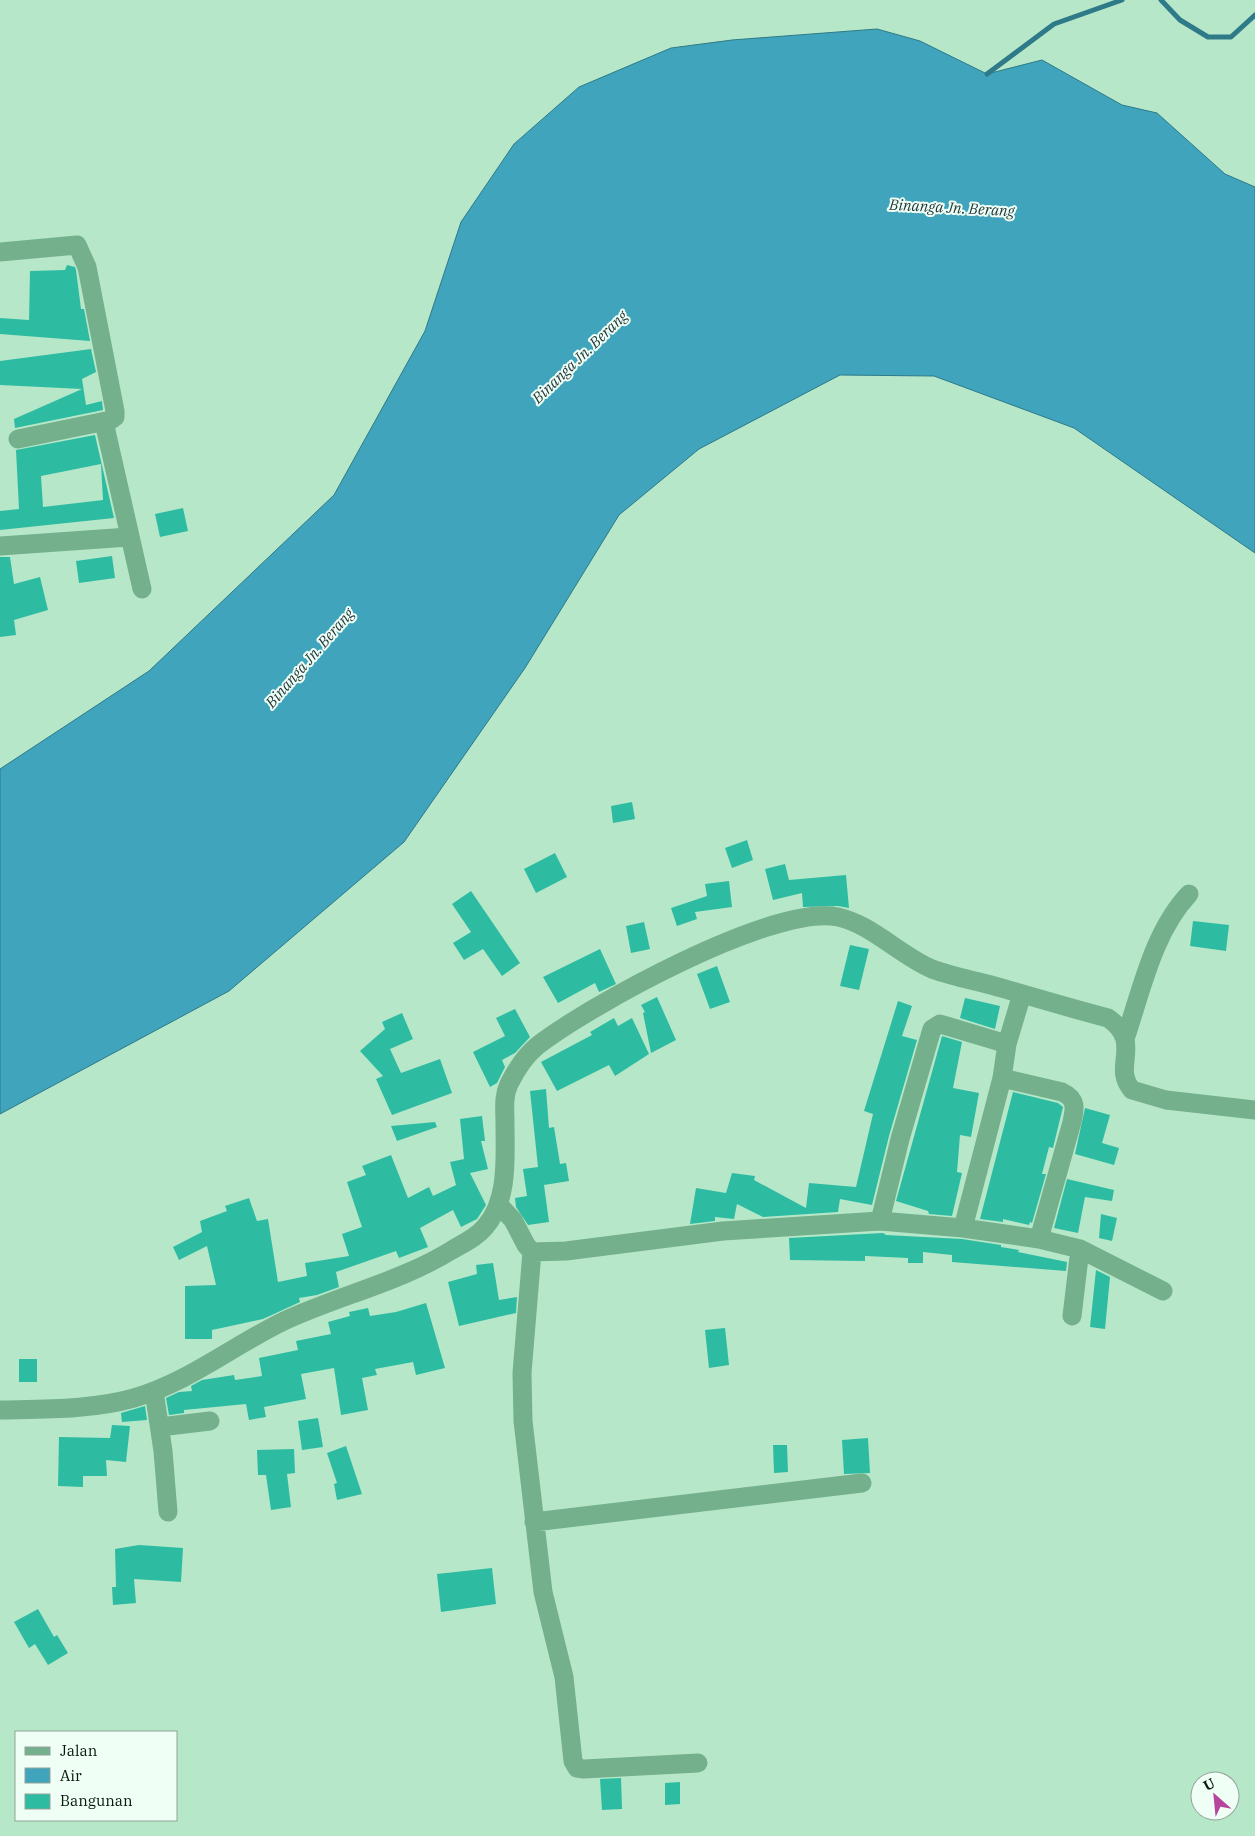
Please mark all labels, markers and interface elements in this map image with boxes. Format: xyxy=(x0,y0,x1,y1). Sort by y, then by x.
water label: Binanga Jn. Berang xyxy=(888,195,1016,220)
water label: Binanga Jn. Berang xyxy=(527,306,632,408)
water label: Binanga Jn. Berang xyxy=(261,603,359,712)
legend xyxy=(15,1731,178,1821)
text: Jalan xyxy=(60,1741,98,1760)
text: Air xyxy=(60,1766,82,1785)
north arrow xyxy=(1190,1771,1240,1821)
text: U xyxy=(1200,1774,1218,1795)
text: Bangunan xyxy=(60,1791,133,1810)

